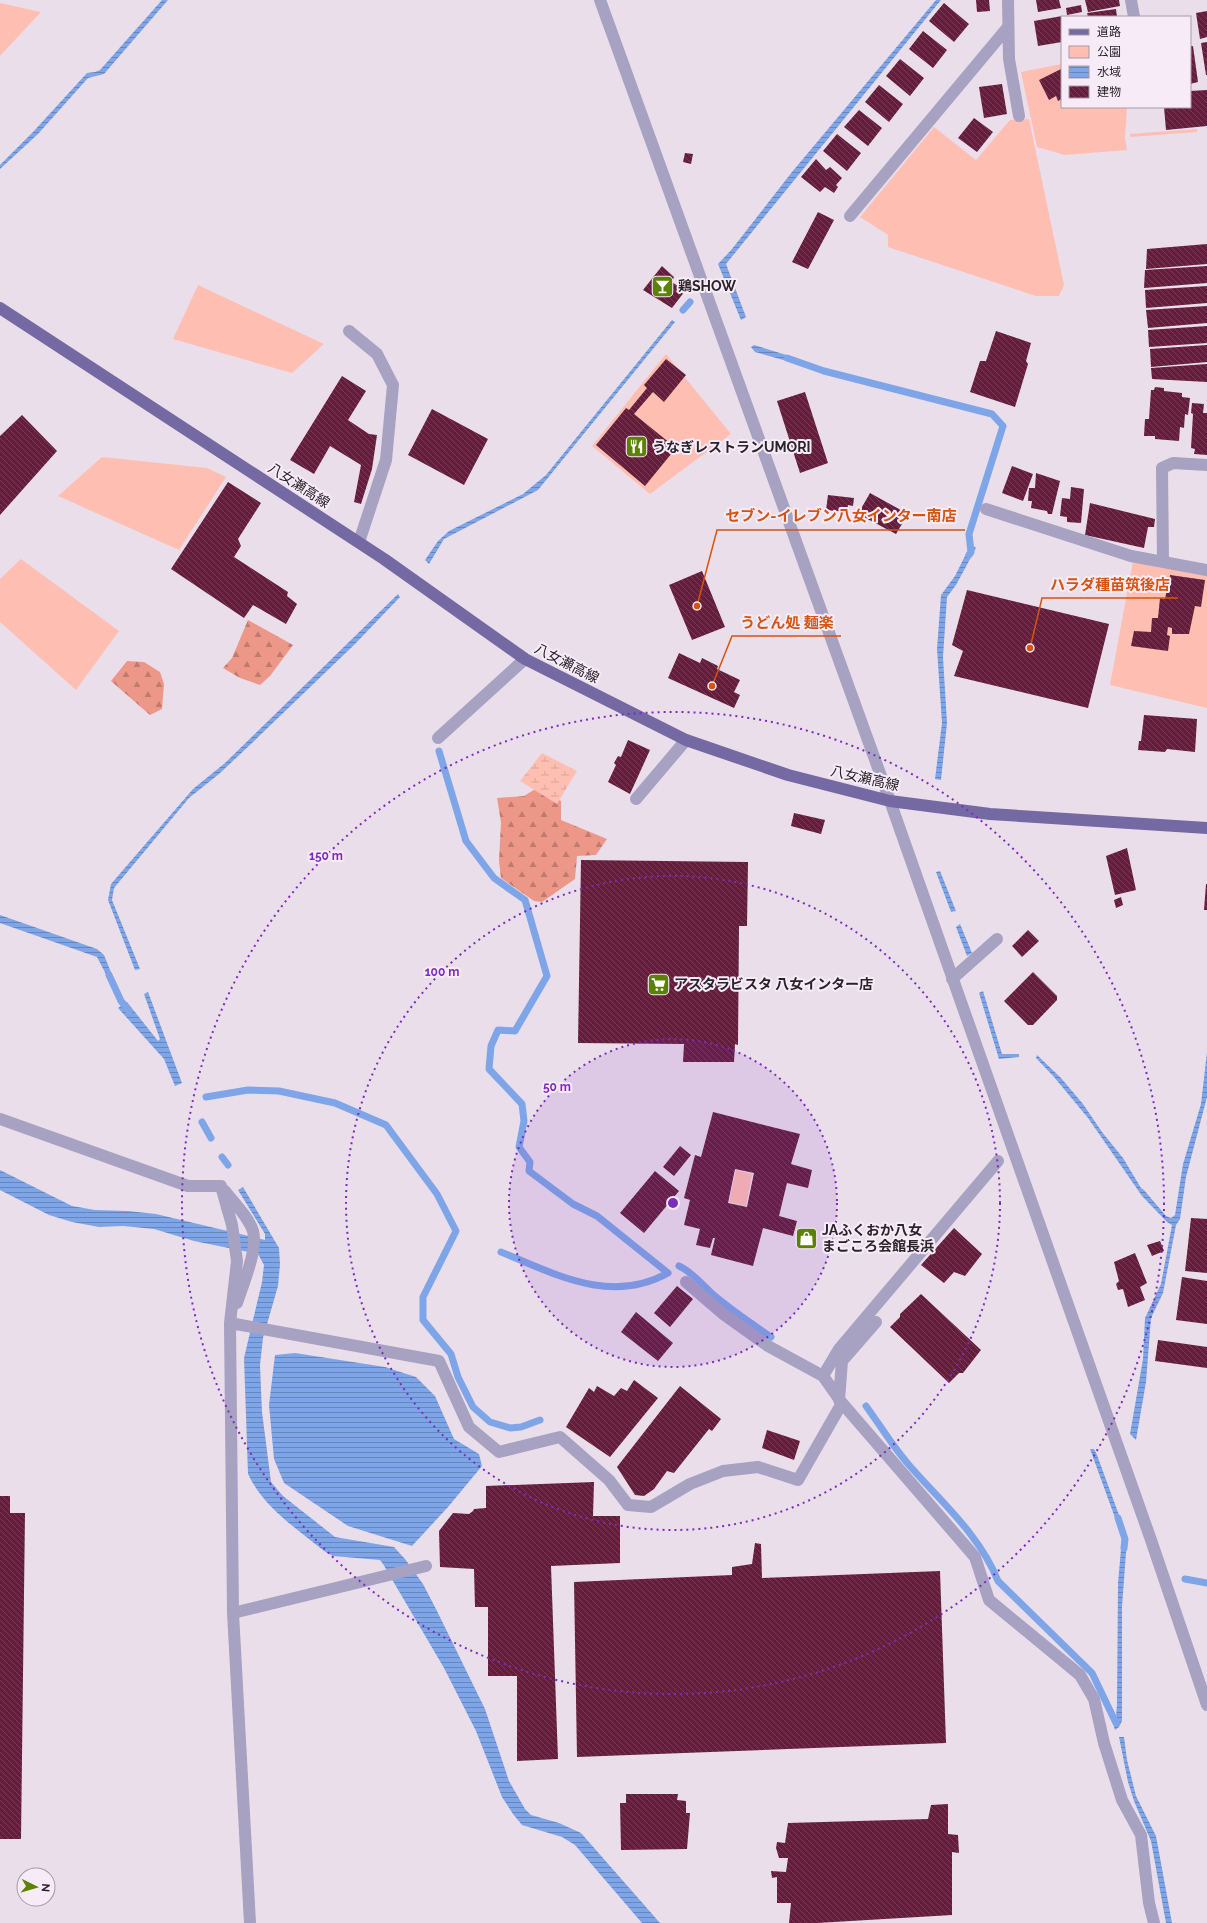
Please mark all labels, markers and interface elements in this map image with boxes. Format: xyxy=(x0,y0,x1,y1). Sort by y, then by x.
legend xyxy=(1061,16,1191,108)
text: 道路 xyxy=(1097,25,1121,39)
text: 公園 xyxy=(1097,45,1121,59)
text: 水域 xyxy=(1097,65,1121,79)
text: 建物 xyxy=(1097,85,1121,99)
bar icon: 鶏SHOW xyxy=(649,273,675,299)
place label: 鶏SHOW xyxy=(678,278,736,294)
restaurant icon: うなぎレストランUMORI xyxy=(623,434,649,460)
place label: うなぎレストランUMORI xyxy=(652,439,811,455)
street label: 八女瀬高線 xyxy=(265,459,333,511)
callout: セブン-イレブン八女インター南店 xyxy=(717,503,965,530)
text: セブン-イレブン八女インター南店 xyxy=(725,507,957,525)
callout: ハラダ種苗筑後店 xyxy=(1042,571,1178,598)
text: ハラダ種苗筑後店 xyxy=(1050,576,1170,594)
callout: うどん処 麺楽 xyxy=(732,609,841,636)
text: うどん処 麺楽 xyxy=(740,614,834,632)
street label: 八女瀬高線 xyxy=(532,640,602,686)
street label: 八女瀬高線 xyxy=(829,762,901,794)
text: 150 m xyxy=(309,849,343,863)
text: 100 m xyxy=(425,965,459,979)
supermarket icon: アスタラビスタ 八女インター店 xyxy=(646,971,672,997)
place label: アスタラビスタ 八女インター店 xyxy=(674,976,873,992)
text: 50 m xyxy=(543,1080,571,1094)
centre of rings xyxy=(666,1196,680,1210)
place label: JAふくおか八女 まごころ会館長浜 xyxy=(822,1222,934,1254)
shop icon: JAふくおか八女 まごころ会館長浜 xyxy=(794,1225,820,1251)
north arrow xyxy=(16,1867,56,1907)
text: N xyxy=(39,1883,52,1893)

